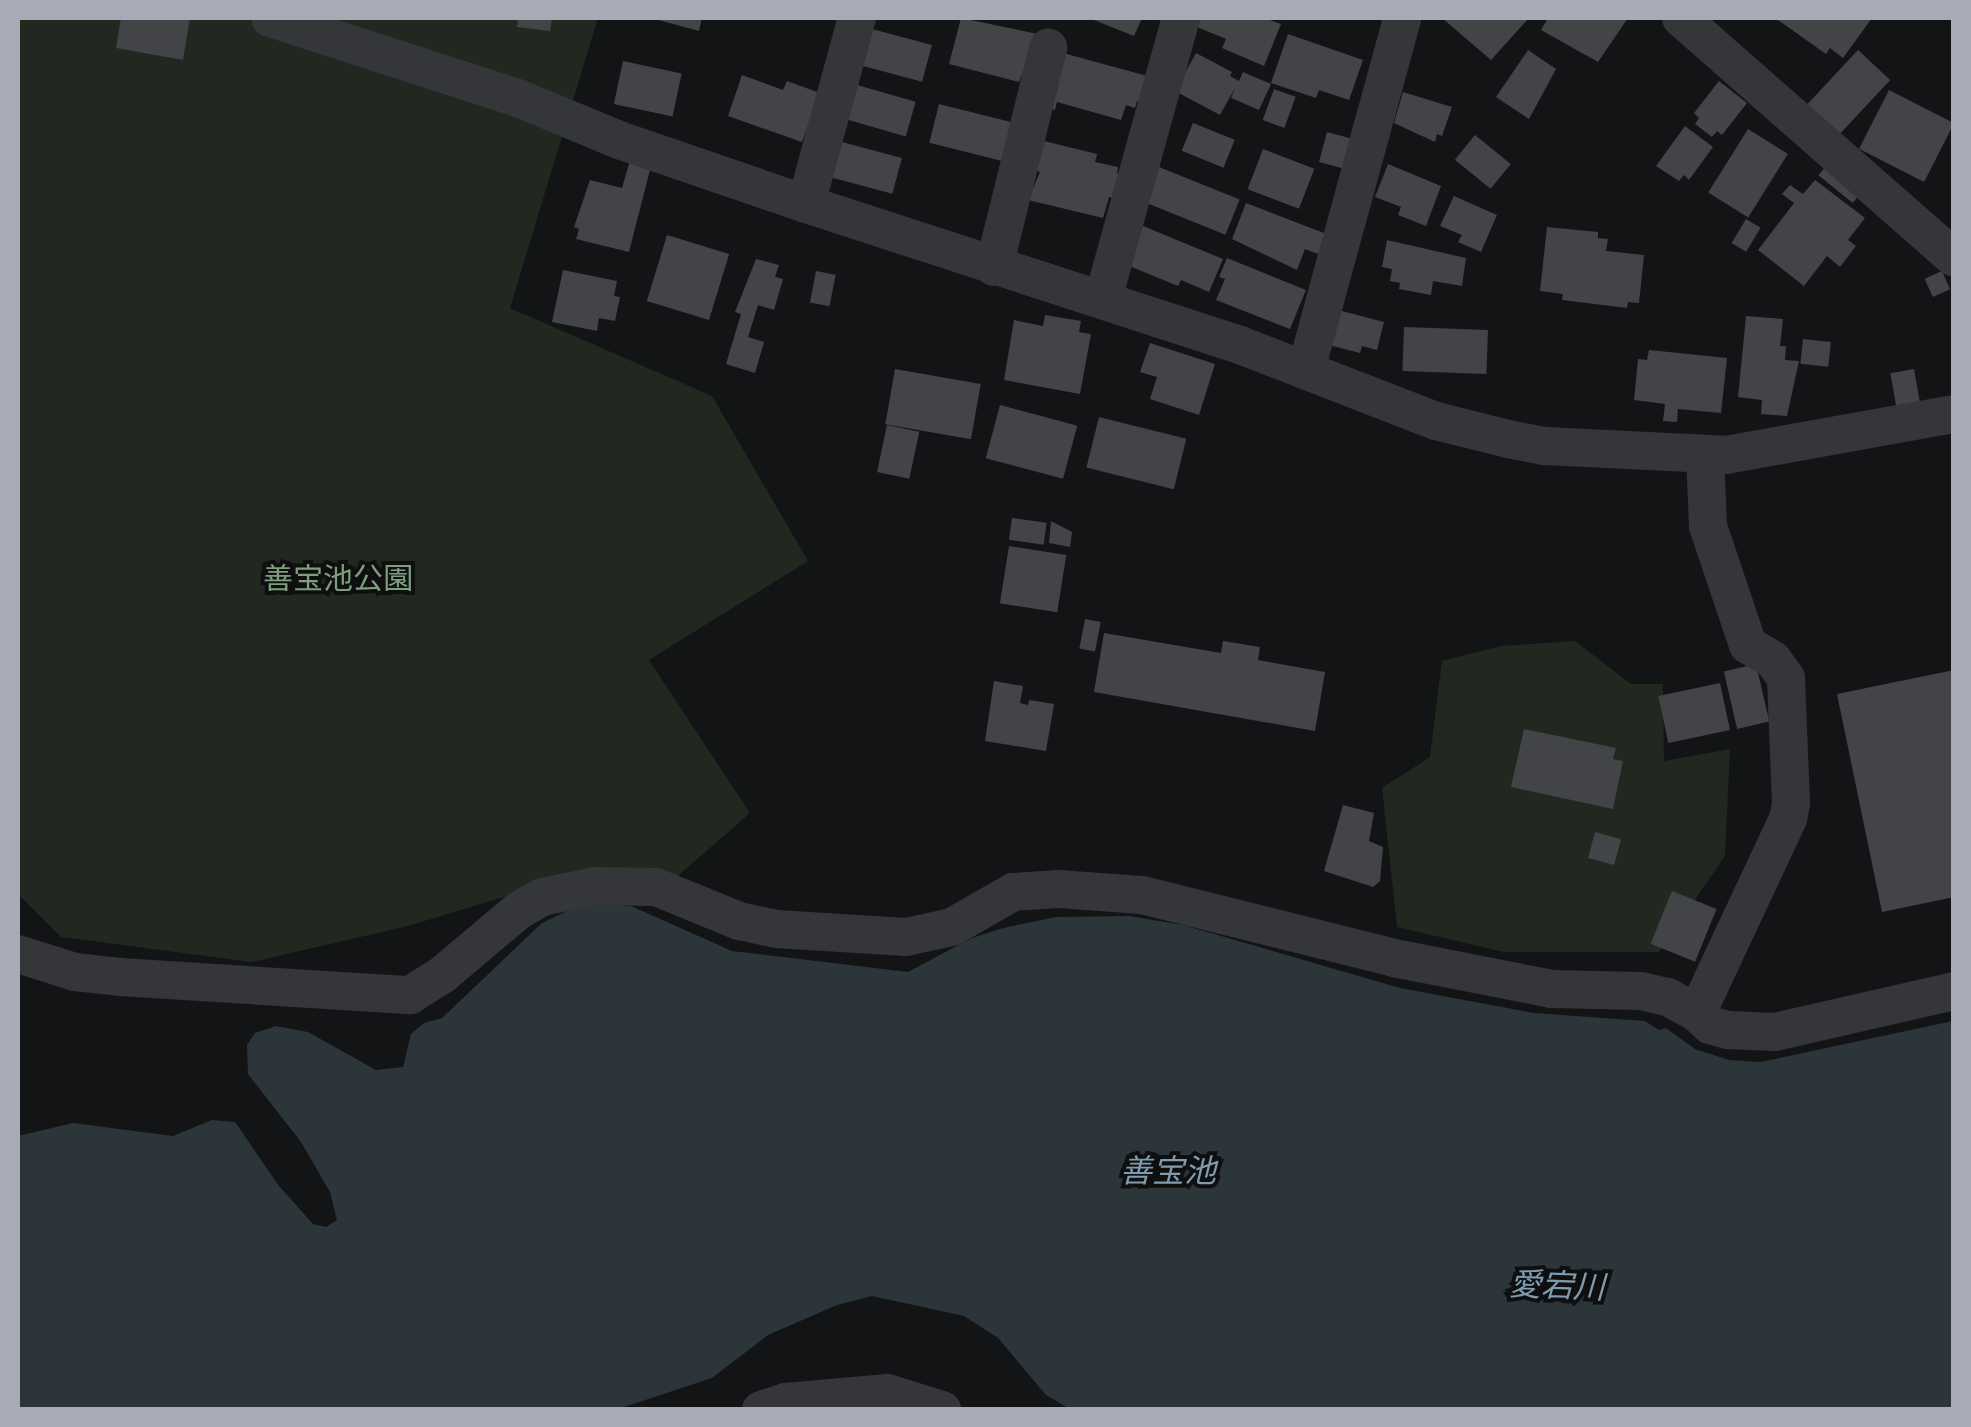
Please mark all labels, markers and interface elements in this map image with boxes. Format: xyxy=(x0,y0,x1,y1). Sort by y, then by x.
park label: 善宝池公園 xyxy=(263,561,413,597)
water label: 善宝池 xyxy=(1120,1152,1216,1190)
water label: 愛宕川 xyxy=(1508,1265,1606,1307)

